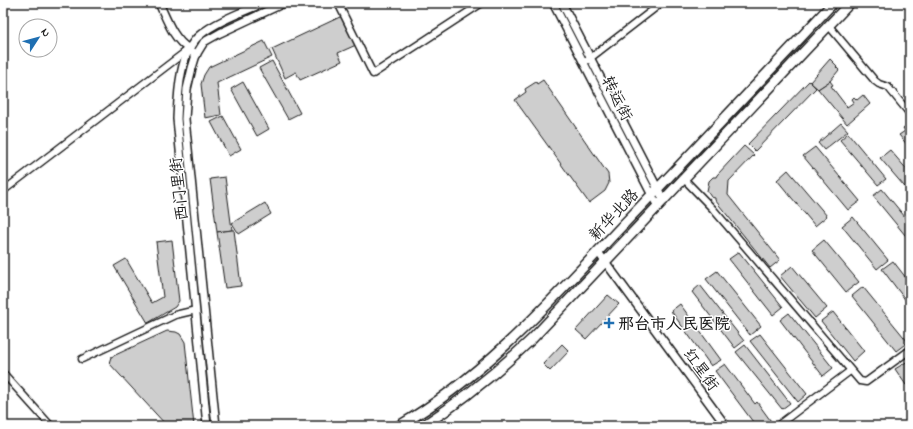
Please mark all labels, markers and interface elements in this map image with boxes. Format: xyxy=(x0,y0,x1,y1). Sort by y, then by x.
north arrow xyxy=(18,18,58,58)
text: N xyxy=(37,25,54,40)
street label: 转运街 xyxy=(595,72,638,126)
street label: 西门里街 xyxy=(165,156,195,222)
street label: 新华北路 xyxy=(584,184,645,247)
place label: 邢台市人民医院 xyxy=(618,313,730,337)
marker: 邢台市人民医院 xyxy=(603,317,615,329)
street label: 红星街 xyxy=(677,344,724,397)

